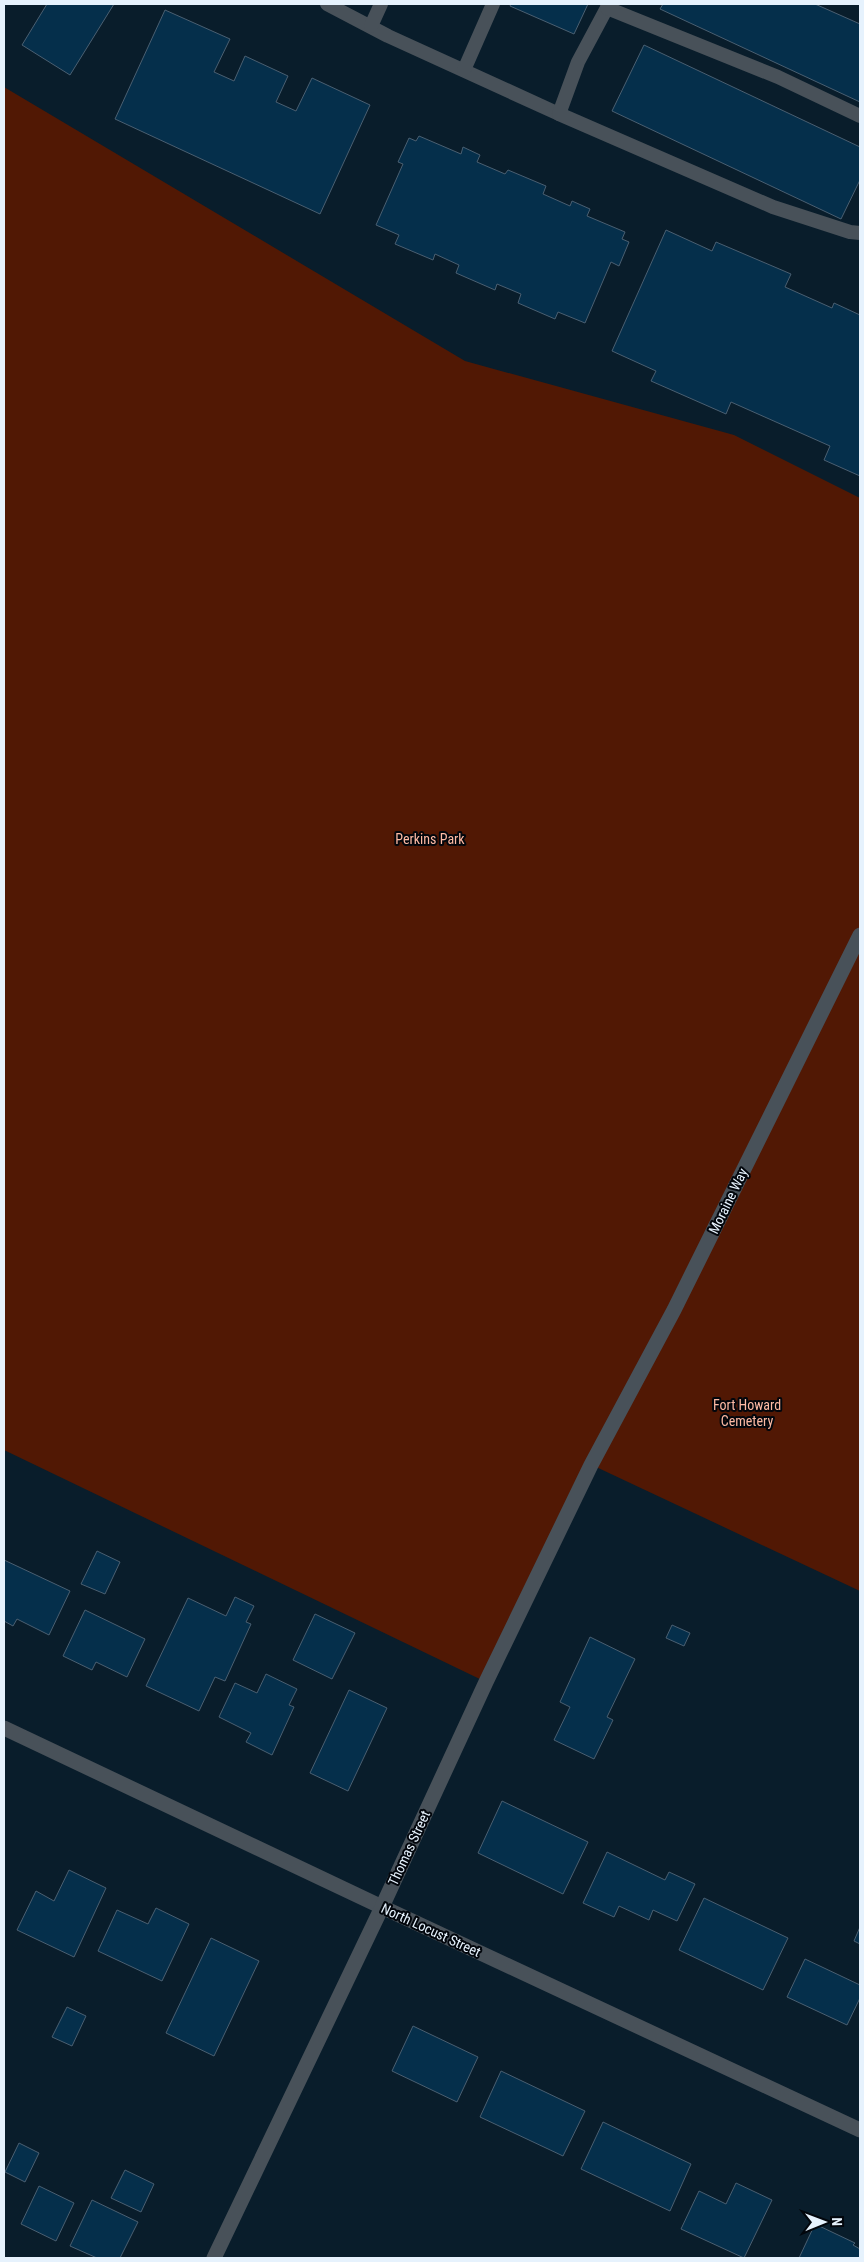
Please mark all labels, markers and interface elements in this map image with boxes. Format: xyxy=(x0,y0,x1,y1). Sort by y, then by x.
park label: Perkins Park xyxy=(395,831,465,847)
street label: Moraine Way xyxy=(705,1165,751,1236)
park label: Fort Howard Cemetery xyxy=(713,1397,781,1429)
street label: Thomas Street xyxy=(385,1808,433,1888)
street label: North Locust Street xyxy=(379,1900,483,1960)
north arrow xyxy=(799,2197,849,2247)
text: N xyxy=(829,2217,845,2226)

